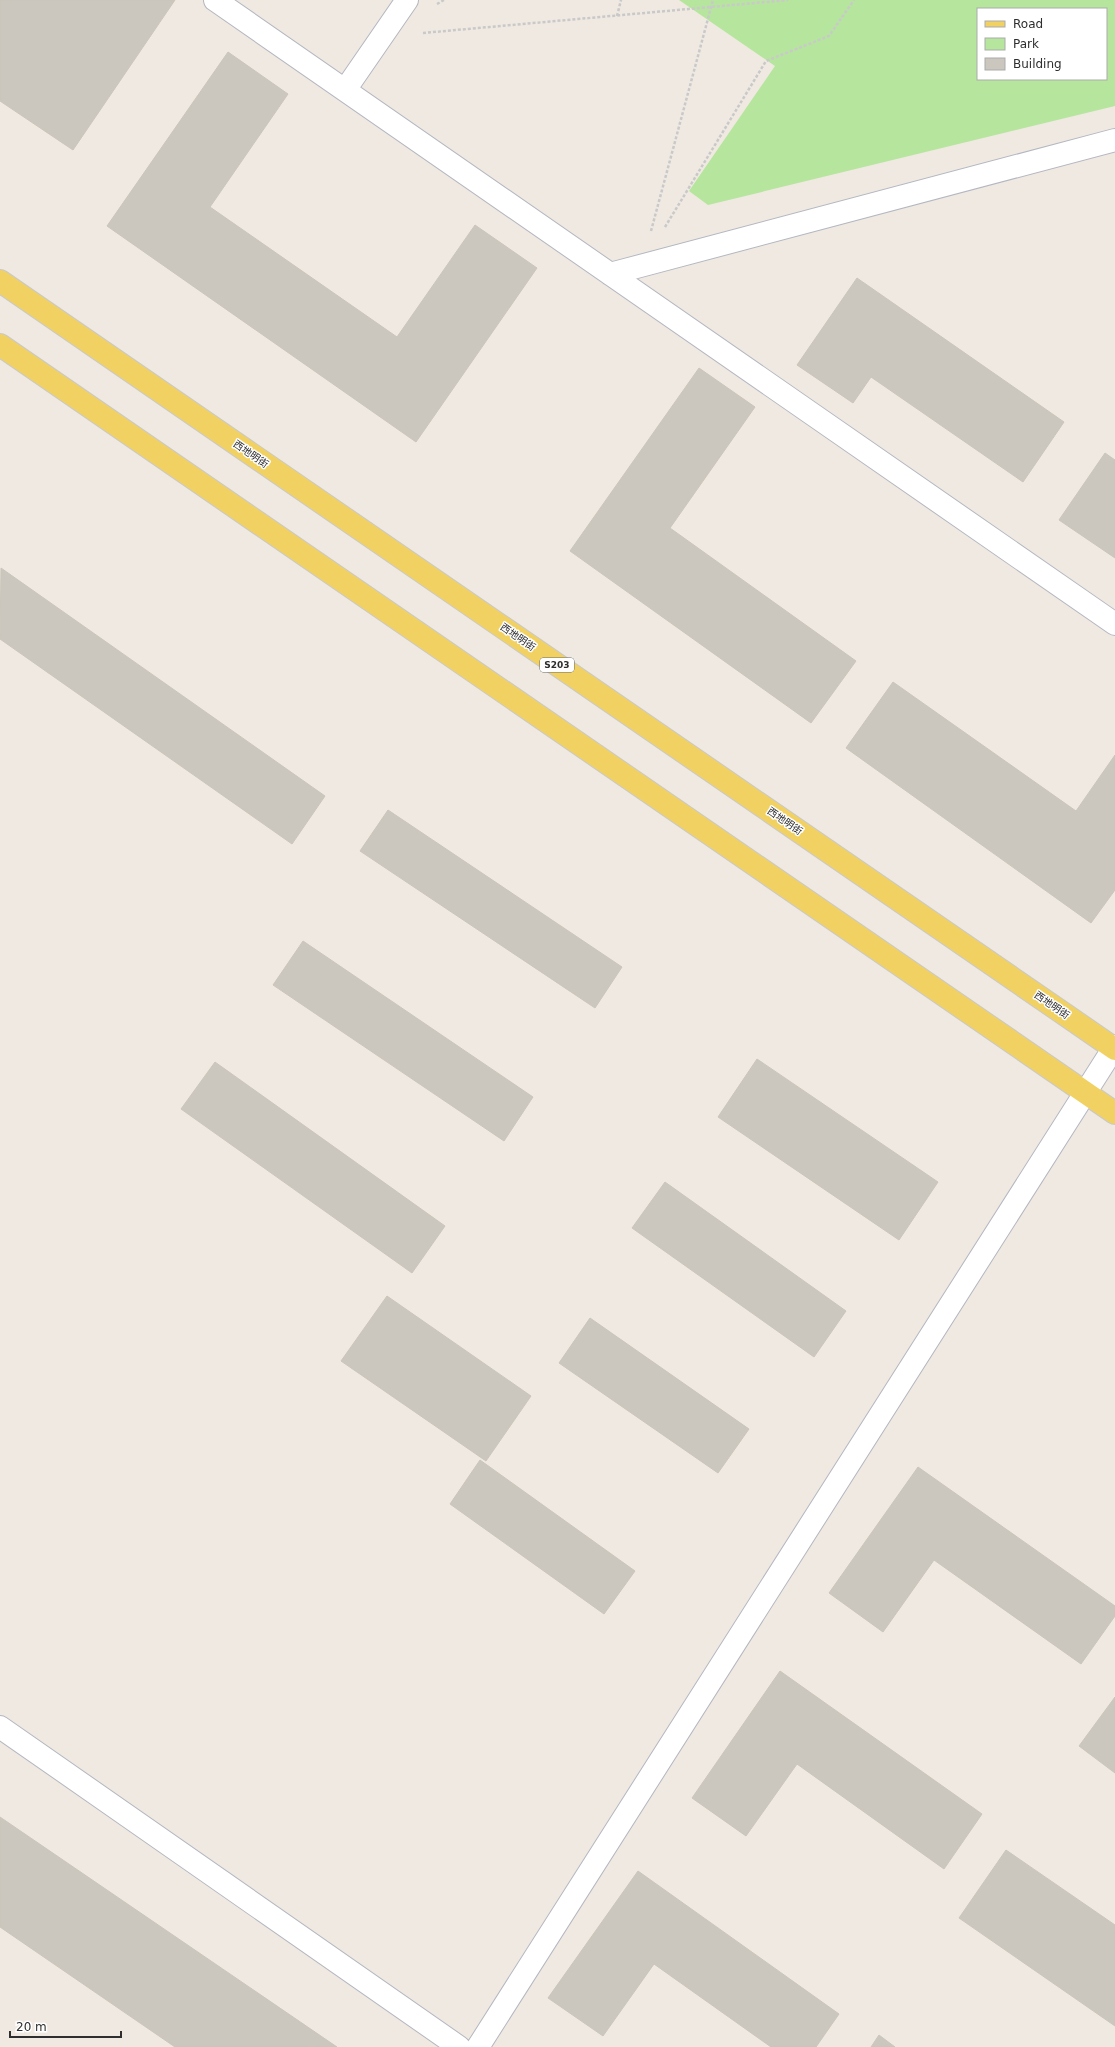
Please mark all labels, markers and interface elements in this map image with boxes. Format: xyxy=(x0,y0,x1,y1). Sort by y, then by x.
legend xyxy=(977,8,1107,80)
text: Road xyxy=(1013,17,1043,31)
text: Park xyxy=(1013,37,1039,51)
text: Building xyxy=(1013,57,1062,71)
street label: 西地明街 xyxy=(231,438,271,470)
street label: 西地明街 xyxy=(498,621,538,653)
road number: S203 xyxy=(540,658,574,672)
street label: 西地明街 xyxy=(765,805,805,837)
street label: 西地明街 xyxy=(1032,989,1072,1021)
scale bar xyxy=(10,2013,121,2039)
text: 20 m xyxy=(16,2020,47,2034)

